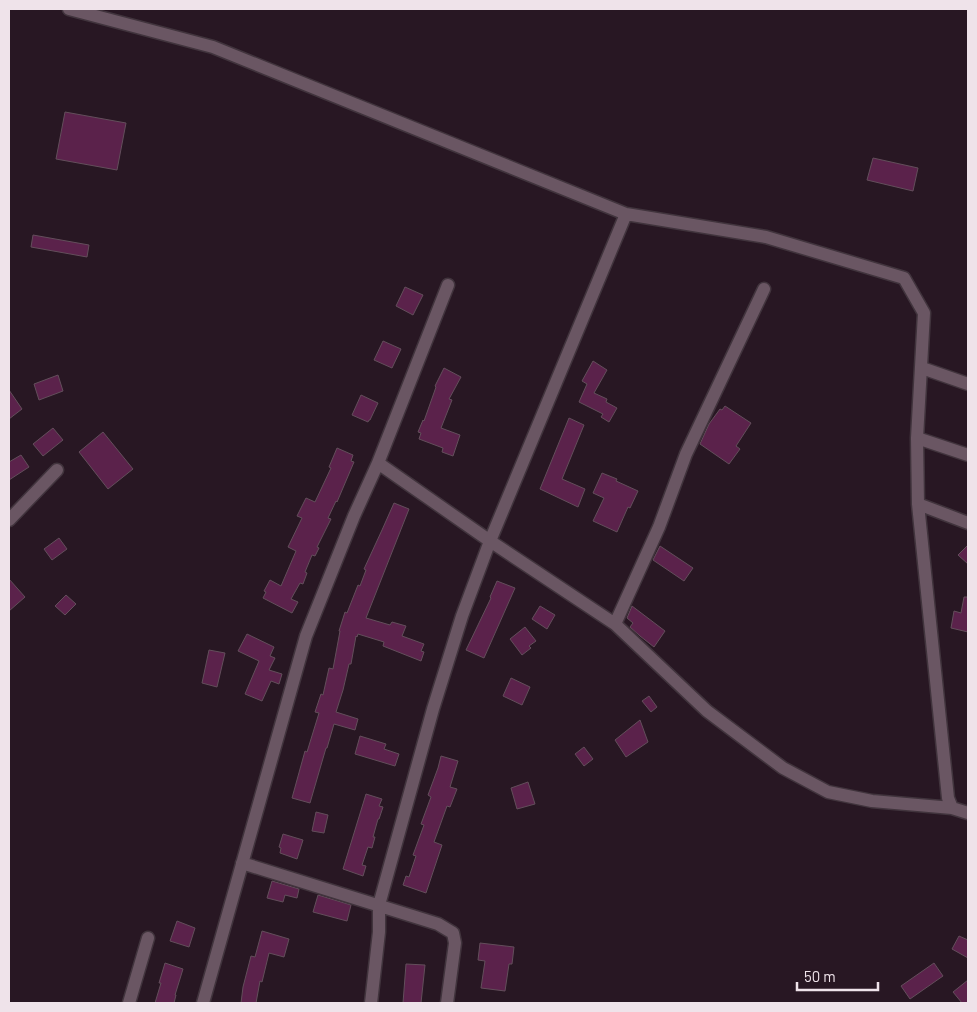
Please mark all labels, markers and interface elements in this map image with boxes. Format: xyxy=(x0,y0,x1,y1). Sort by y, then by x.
scale bar xyxy=(797,960,878,992)
text: 50 m xyxy=(804,967,836,985)

